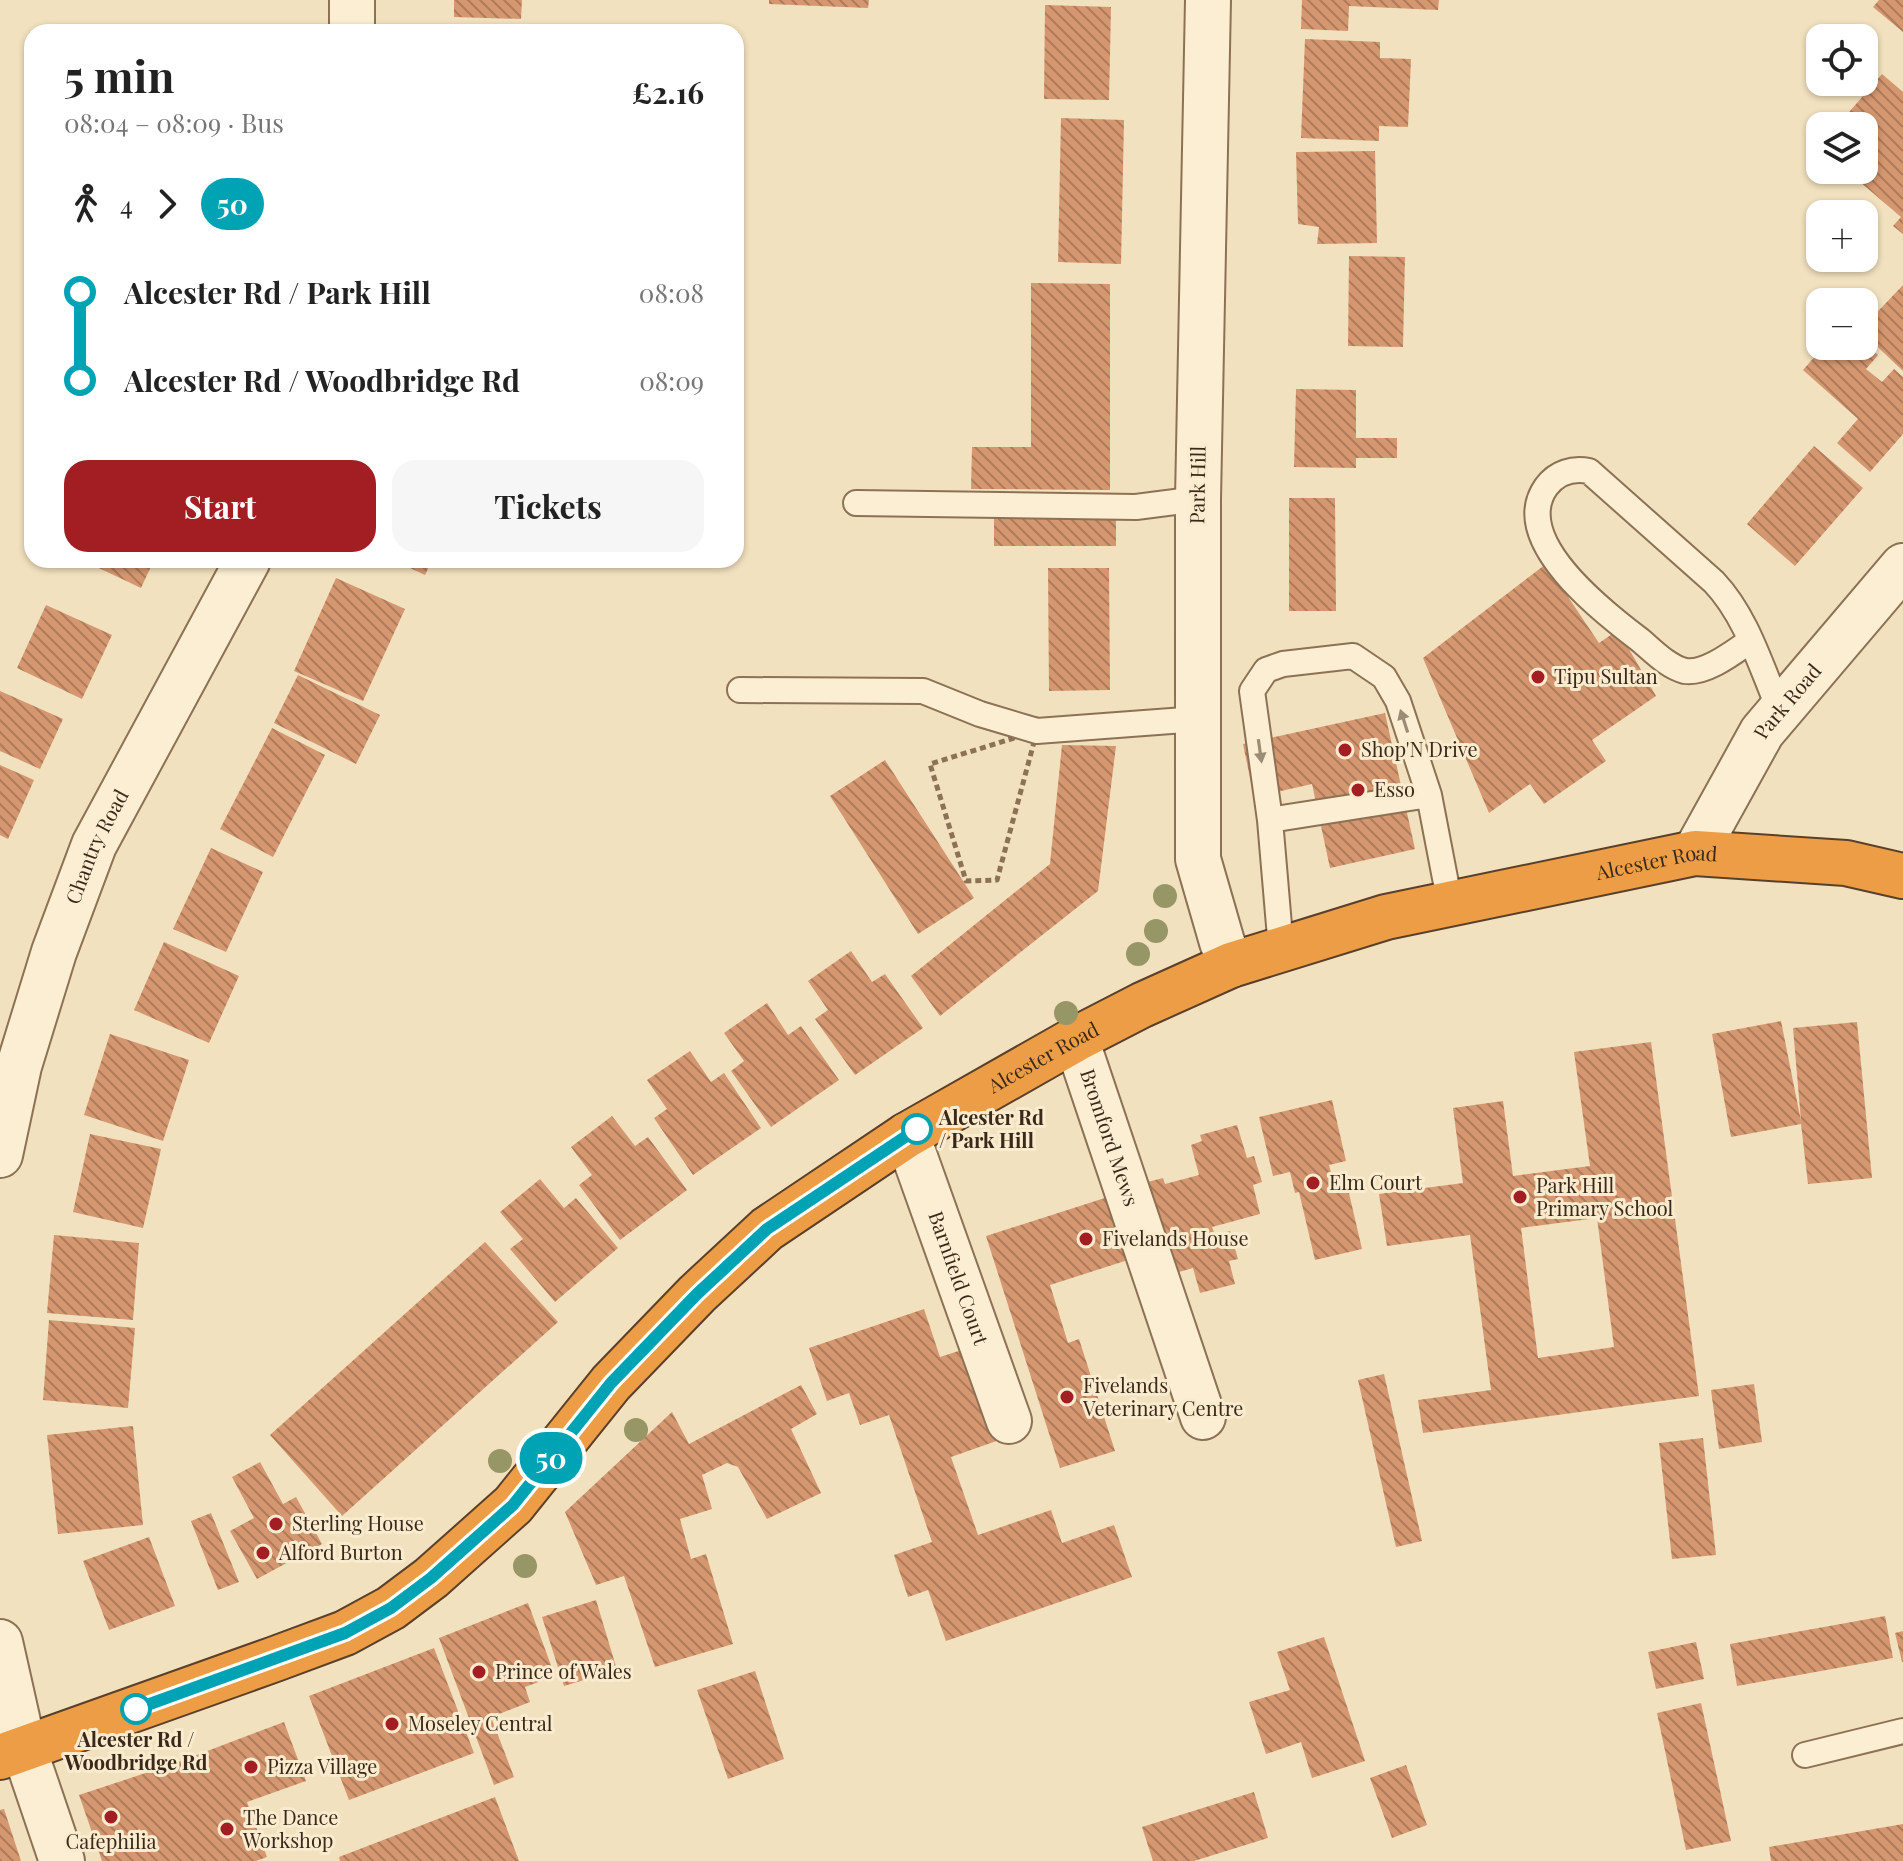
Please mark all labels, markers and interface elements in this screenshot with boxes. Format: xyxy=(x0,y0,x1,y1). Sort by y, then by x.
map controls xyxy=(1806,24,1878,360)
button: locate xyxy=(1806,24,1878,96)
text: 5 min xyxy=(64,45,174,104)
text: £2.16 xyxy=(632,72,704,112)
text: 08:04 – 08:09 · Bus xyxy=(64,105,284,140)
button: layers xyxy=(1806,112,1878,184)
icon: walk xyxy=(64,182,108,226)
icon: forward xyxy=(145,182,189,226)
text: 50 xyxy=(217,185,248,222)
text: 4 xyxy=(120,187,133,222)
button: + xyxy=(1806,200,1878,272)
text: Alcester Rd / Park Hill xyxy=(124,272,431,312)
text: 08:08 xyxy=(639,275,704,310)
button: − xyxy=(1806,288,1878,360)
text: Alcester Rd / Woodbridge Rd xyxy=(124,360,520,400)
text: 08:09 xyxy=(639,363,704,398)
street label: Park Hill xyxy=(1182,445,1211,524)
button: Start xyxy=(64,460,376,552)
button: Tickets xyxy=(392,460,704,552)
street label: Park Road xyxy=(1746,657,1827,743)
place label: Tipu Sultan xyxy=(1554,662,1658,689)
marker: Tipu Sultan xyxy=(1529,668,1547,686)
one-way arrow xyxy=(1398,709,1410,733)
place label: Shop'N Drive xyxy=(1361,735,1478,762)
one-way arrow xyxy=(1254,739,1267,764)
marker: Shop'N Drive xyxy=(1336,741,1354,759)
place label: Esso xyxy=(1374,775,1415,802)
marker: Esso xyxy=(1349,781,1367,799)
street label: Chantry Road xyxy=(58,784,134,908)
street label: Alcester Road xyxy=(1592,838,1719,885)
street label: Alcester Road xyxy=(982,1014,1103,1099)
street label: Bromford Mews xyxy=(1075,1065,1146,1209)
place label: Alcester Rd / Park Hill xyxy=(938,1103,1044,1153)
marker: Alcester Rd / Park Hill xyxy=(902,1114,932,1144)
place label: Elm Court xyxy=(1329,1168,1423,1195)
place label: Park Hill Primary School xyxy=(1536,1171,1674,1221)
marker: Elm Court xyxy=(1304,1174,1322,1192)
marker: Park Hill Primary School xyxy=(1511,1188,1529,1206)
street label: Barnfield Court xyxy=(923,1207,996,1349)
place label: Fivelands House xyxy=(1102,1224,1249,1251)
marker: Fivelands House xyxy=(1077,1230,1095,1248)
place label: Fivelands Veterinary Centre xyxy=(1082,1371,1243,1421)
marker: Fivelands Veterinary Centre xyxy=(1058,1388,1076,1406)
line badge: 50 xyxy=(515,1432,587,1484)
text: 50 xyxy=(536,1439,566,1476)
place label: Sterling House xyxy=(292,1509,424,1536)
marker: Sterling House xyxy=(267,1515,285,1533)
place label: Alford Burton xyxy=(278,1538,403,1565)
marker: Alford Burton xyxy=(254,1544,272,1562)
place label: Prince of Wales xyxy=(495,1657,632,1684)
marker: Prince of Wales xyxy=(470,1663,488,1681)
marker: Alcester Rd / Woodbridge Rd xyxy=(121,1694,151,1724)
place label: Moseley Central xyxy=(408,1709,553,1736)
marker: Moseley Central xyxy=(383,1715,401,1733)
place label: Alcester Rd / Woodbridge Rd xyxy=(63,1725,208,1775)
place label: Pizza Village xyxy=(267,1752,377,1779)
marker: Pizza Village xyxy=(242,1758,260,1776)
place label: The Dance Workshop xyxy=(242,1803,338,1853)
marker: Cafephilia xyxy=(102,1808,120,1826)
marker: The Dance Workshop xyxy=(218,1820,236,1838)
place label: Cafephilia xyxy=(66,1827,156,1854)

